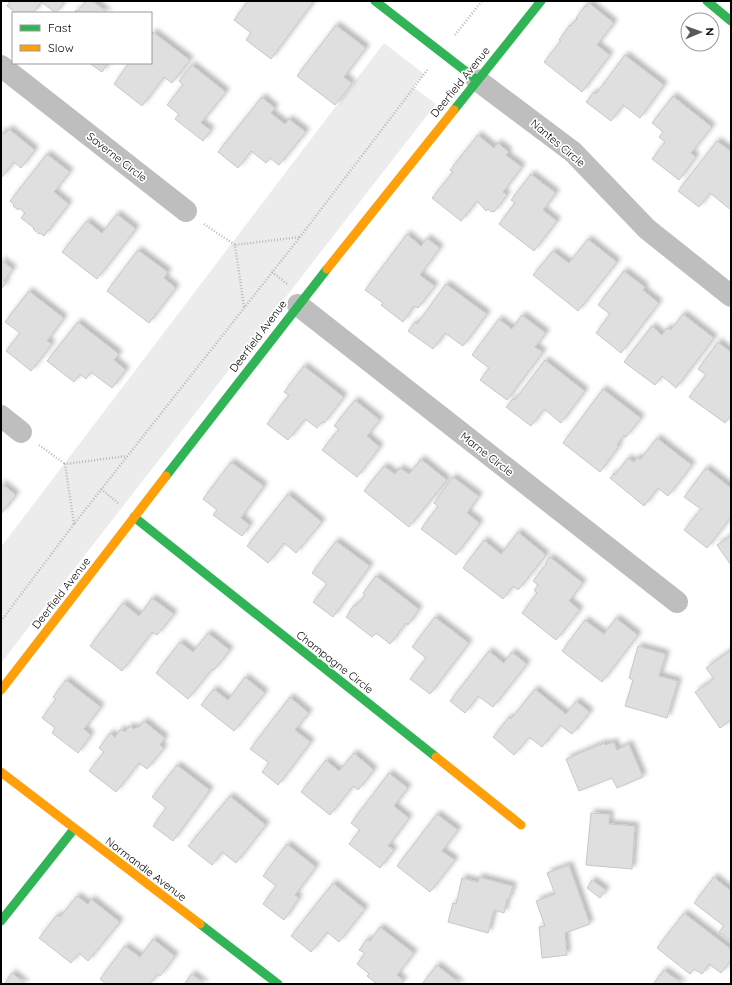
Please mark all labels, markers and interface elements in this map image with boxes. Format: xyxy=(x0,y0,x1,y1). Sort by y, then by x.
legend xyxy=(12,12,152,64)
north arrow xyxy=(680,12,720,52)
text: Fast xyxy=(48,20,72,35)
text: N xyxy=(703,27,717,36)
text: Slow xyxy=(48,40,74,55)
street label: Deerfield Avenue xyxy=(427,44,493,120)
street label: Nantes Circle xyxy=(528,116,588,170)
street label: Saverne Circle xyxy=(84,129,150,185)
street label: Deerfield Avenue xyxy=(226,297,290,375)
street label: Marne Circle xyxy=(458,429,516,479)
street label: Deerfield Avenue xyxy=(29,554,93,632)
street label: Champagne Circle xyxy=(294,628,376,696)
street label: Normandie Avenue xyxy=(103,834,189,904)

